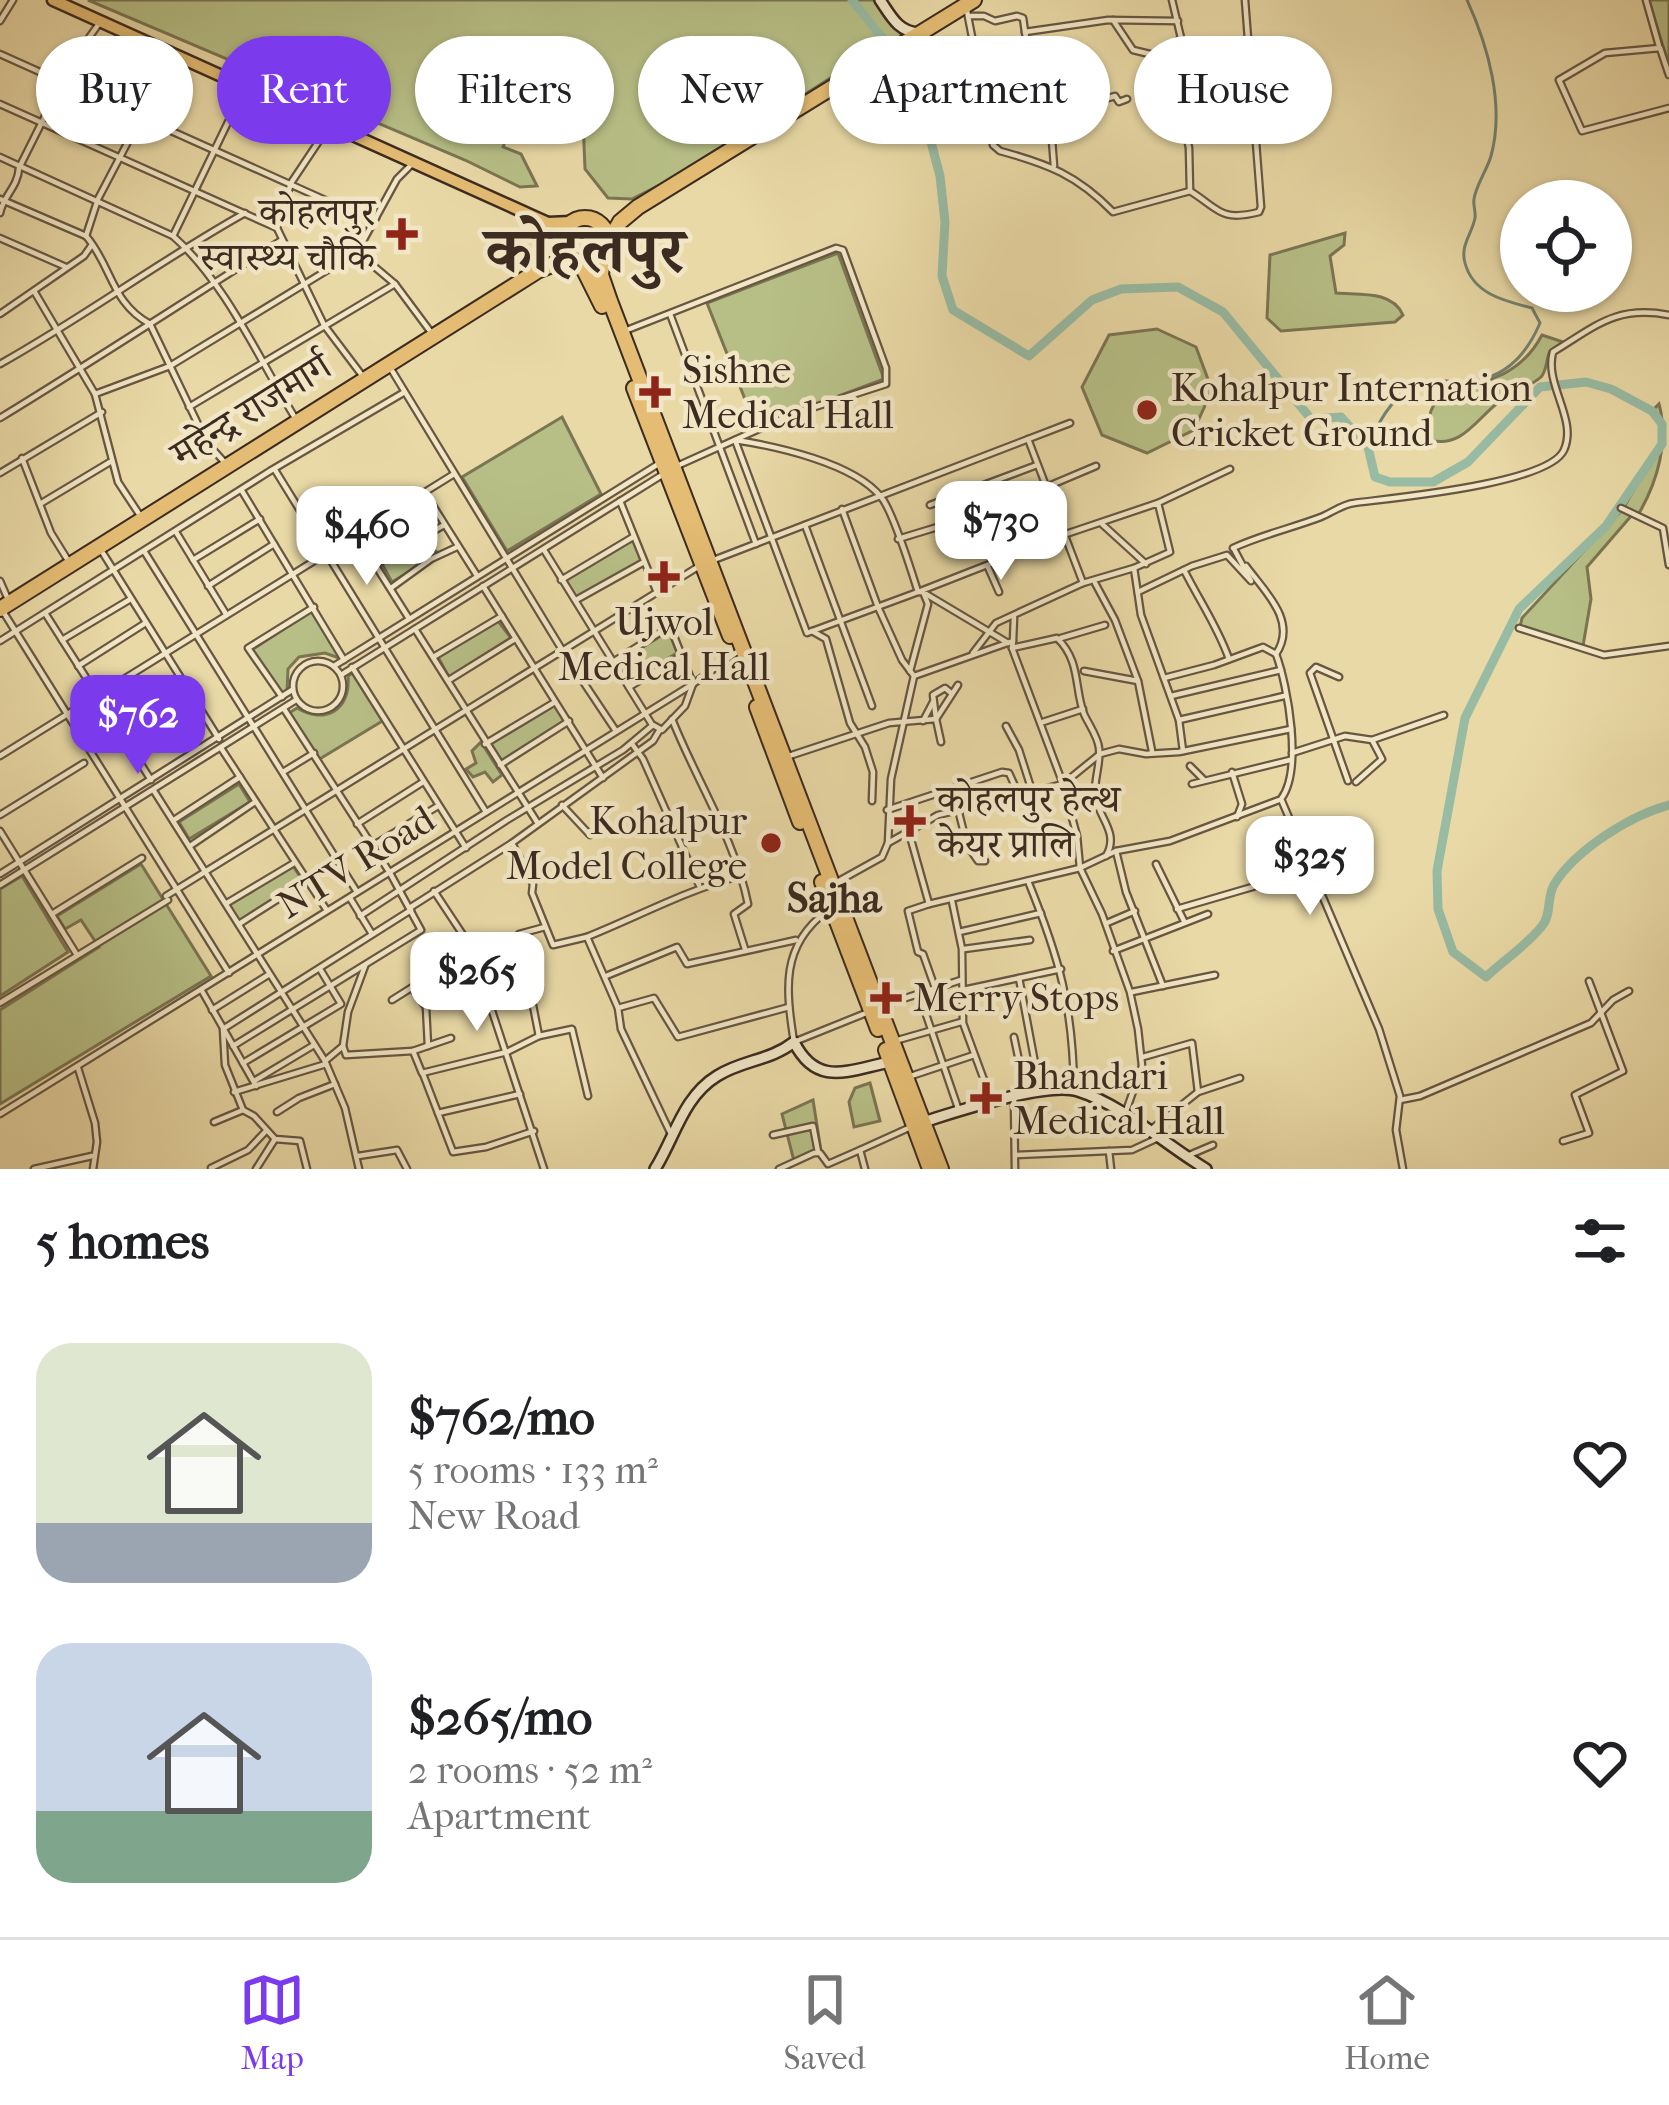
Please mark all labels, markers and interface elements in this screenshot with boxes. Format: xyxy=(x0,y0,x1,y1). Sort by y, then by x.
chip: Buy xyxy=(36,36,193,144)
chip: Rent xyxy=(217,36,391,144)
chip: Filters xyxy=(415,36,614,144)
chip: New xyxy=(638,36,805,144)
chip: Apartment xyxy=(829,36,1110,144)
chip: House xyxy=(1134,36,1332,144)
map controls xyxy=(1500,180,1632,312)
button: locate xyxy=(1500,180,1632,312)
place label: कोहलपुर स्वास्थ्य चौकि xyxy=(198,189,377,280)
district label: कोहलपुर xyxy=(481,215,689,290)
marker: कोहलपुर स्वास्थ्य चौकि xyxy=(386,218,418,250)
street label: महेन्द्र राजमार्ग xyxy=(161,342,341,478)
place label: Sishne Medical Hall xyxy=(682,347,894,438)
place label: Kohalpur Internation Cricket Ground xyxy=(1171,365,1533,456)
marker: Sishne Medical Hall xyxy=(639,376,671,408)
marker: Kohalpur Internation Cricket Ground xyxy=(1134,397,1160,423)
pin: $730 xyxy=(930,481,1072,583)
pin: $460 xyxy=(296,486,438,588)
text: $730 xyxy=(962,497,1040,543)
text: $460 xyxy=(323,502,411,548)
marker: Ujwol Medical Hall xyxy=(648,561,680,593)
place label: Ujwol Medical Hall xyxy=(558,599,770,690)
pin: $762 xyxy=(67,675,209,777)
text: $762 xyxy=(97,691,179,737)
place label: कोहलपुर हेल्थ केयर प्रालि xyxy=(935,776,1122,867)
street label: NTV Road xyxy=(269,795,444,928)
place label: Kohalpur Model College xyxy=(506,798,747,889)
marker: कोहलपुर हेल्थ केयर प्रालि xyxy=(894,805,926,837)
pin: $325 xyxy=(1239,816,1381,918)
marker: Kohalpur Model College xyxy=(758,830,784,856)
text: $325 xyxy=(1273,832,1347,878)
district label: Sajha xyxy=(787,874,883,923)
pin: $265 xyxy=(406,932,548,1034)
text: $265 xyxy=(437,948,517,994)
place label: Merry Stops xyxy=(913,975,1119,1021)
marker: Merry Stops xyxy=(870,982,902,1014)
place label: Bhandari Medical Hall xyxy=(1013,1053,1225,1144)
marker: Bhandari Medical Hall xyxy=(970,1082,1002,1114)
icon: filters xyxy=(1567,1208,1633,1274)
text: 5 homes xyxy=(36,1211,209,1271)
text: $762/mo xyxy=(408,1387,595,1447)
icon: home xyxy=(132,1391,276,1535)
icon: heart xyxy=(1567,1430,1633,1496)
text: 5 rooms · 133 m² xyxy=(408,1447,658,1493)
text: New Road xyxy=(408,1493,580,1539)
text: $265/mo xyxy=(408,1687,592,1747)
icon: home xyxy=(132,1691,276,1835)
icon: heart xyxy=(1567,1730,1633,1796)
text: 2 rooms · 52 m² xyxy=(408,1747,652,1793)
text: Apartment xyxy=(408,1793,591,1839)
tab: Map xyxy=(239,1967,305,2078)
tab: Saved xyxy=(784,1967,865,2078)
tab: Home xyxy=(1344,1967,1430,2078)

